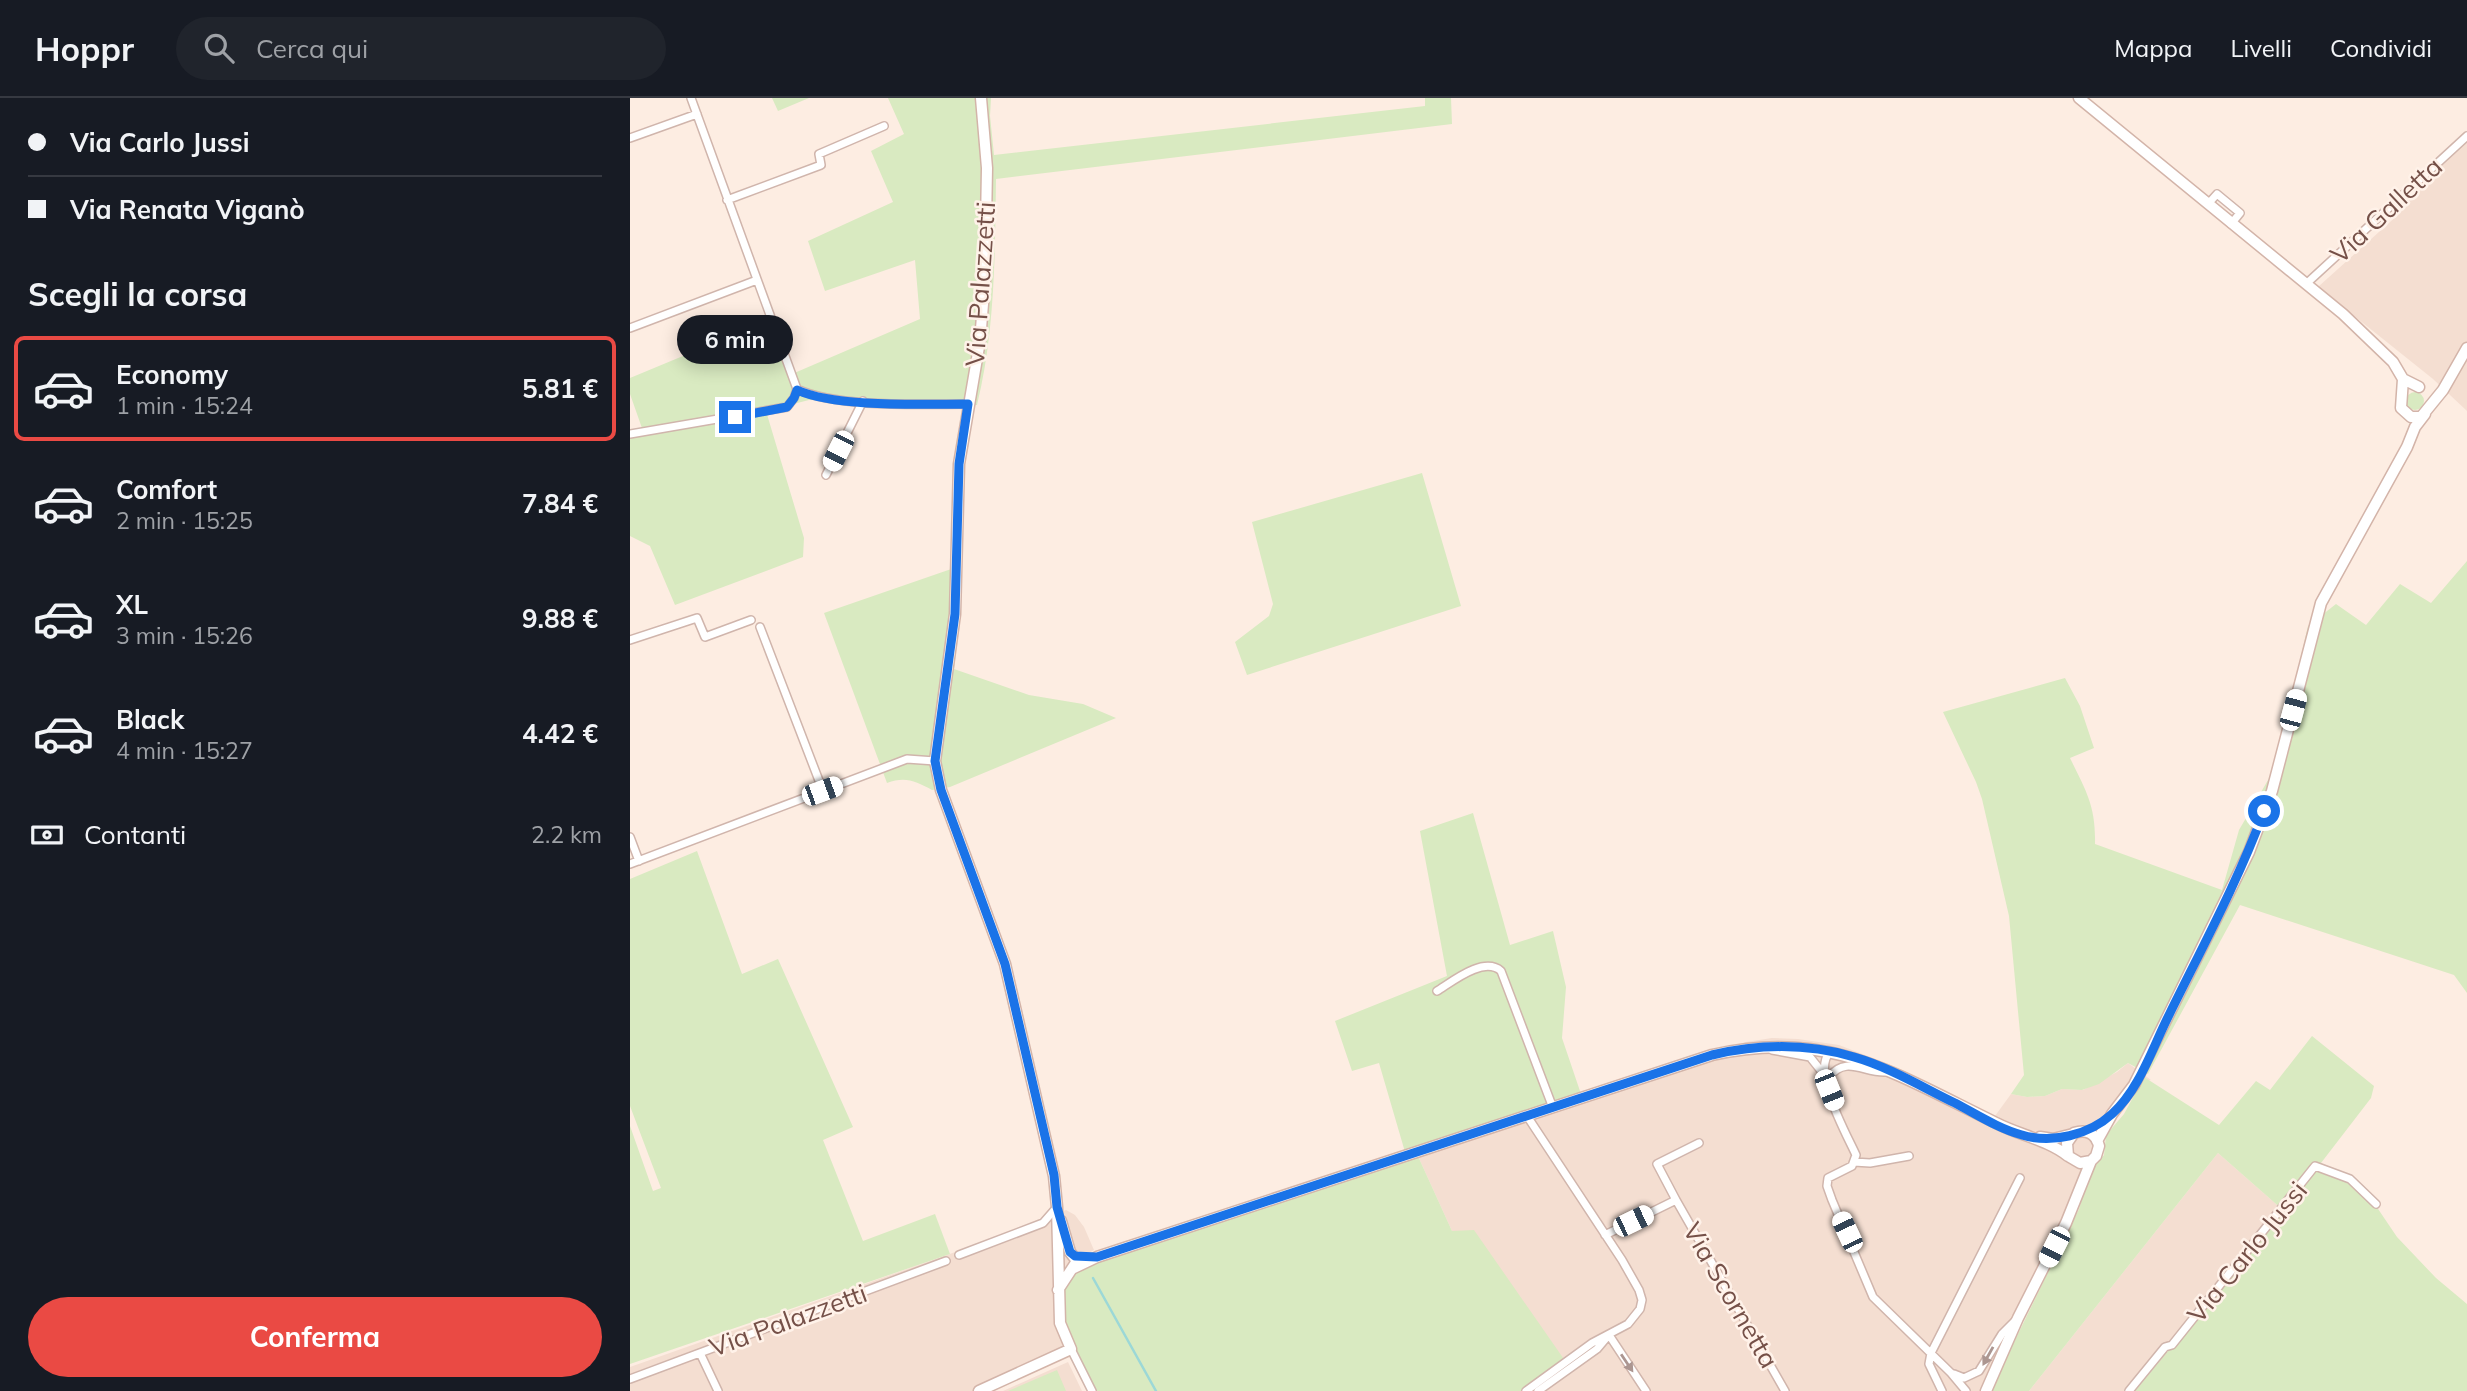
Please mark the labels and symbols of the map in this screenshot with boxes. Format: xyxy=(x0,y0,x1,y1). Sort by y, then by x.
street label: Via Galletta xyxy=(2323,150,2449,270)
street label: Via Palazzetti xyxy=(958,200,1002,368)
callout: 6 min xyxy=(677,316,793,364)
route end xyxy=(719,401,751,433)
car xyxy=(820,428,857,474)
car xyxy=(2278,687,2309,733)
car xyxy=(799,774,846,808)
route start xyxy=(2248,795,2280,827)
car xyxy=(1812,1067,1847,1113)
street label: Via Carlo Jussi xyxy=(2180,1175,2314,1329)
car xyxy=(1610,1202,1657,1240)
car xyxy=(1829,1209,1866,1255)
street label: Via Scornetta xyxy=(1676,1216,1786,1374)
car xyxy=(2036,1224,2073,1270)
street label: Via Palazzetti xyxy=(705,1276,871,1364)
one-way arrow xyxy=(1982,1346,1994,1366)
one-way arrow xyxy=(1620,1354,1634,1372)

